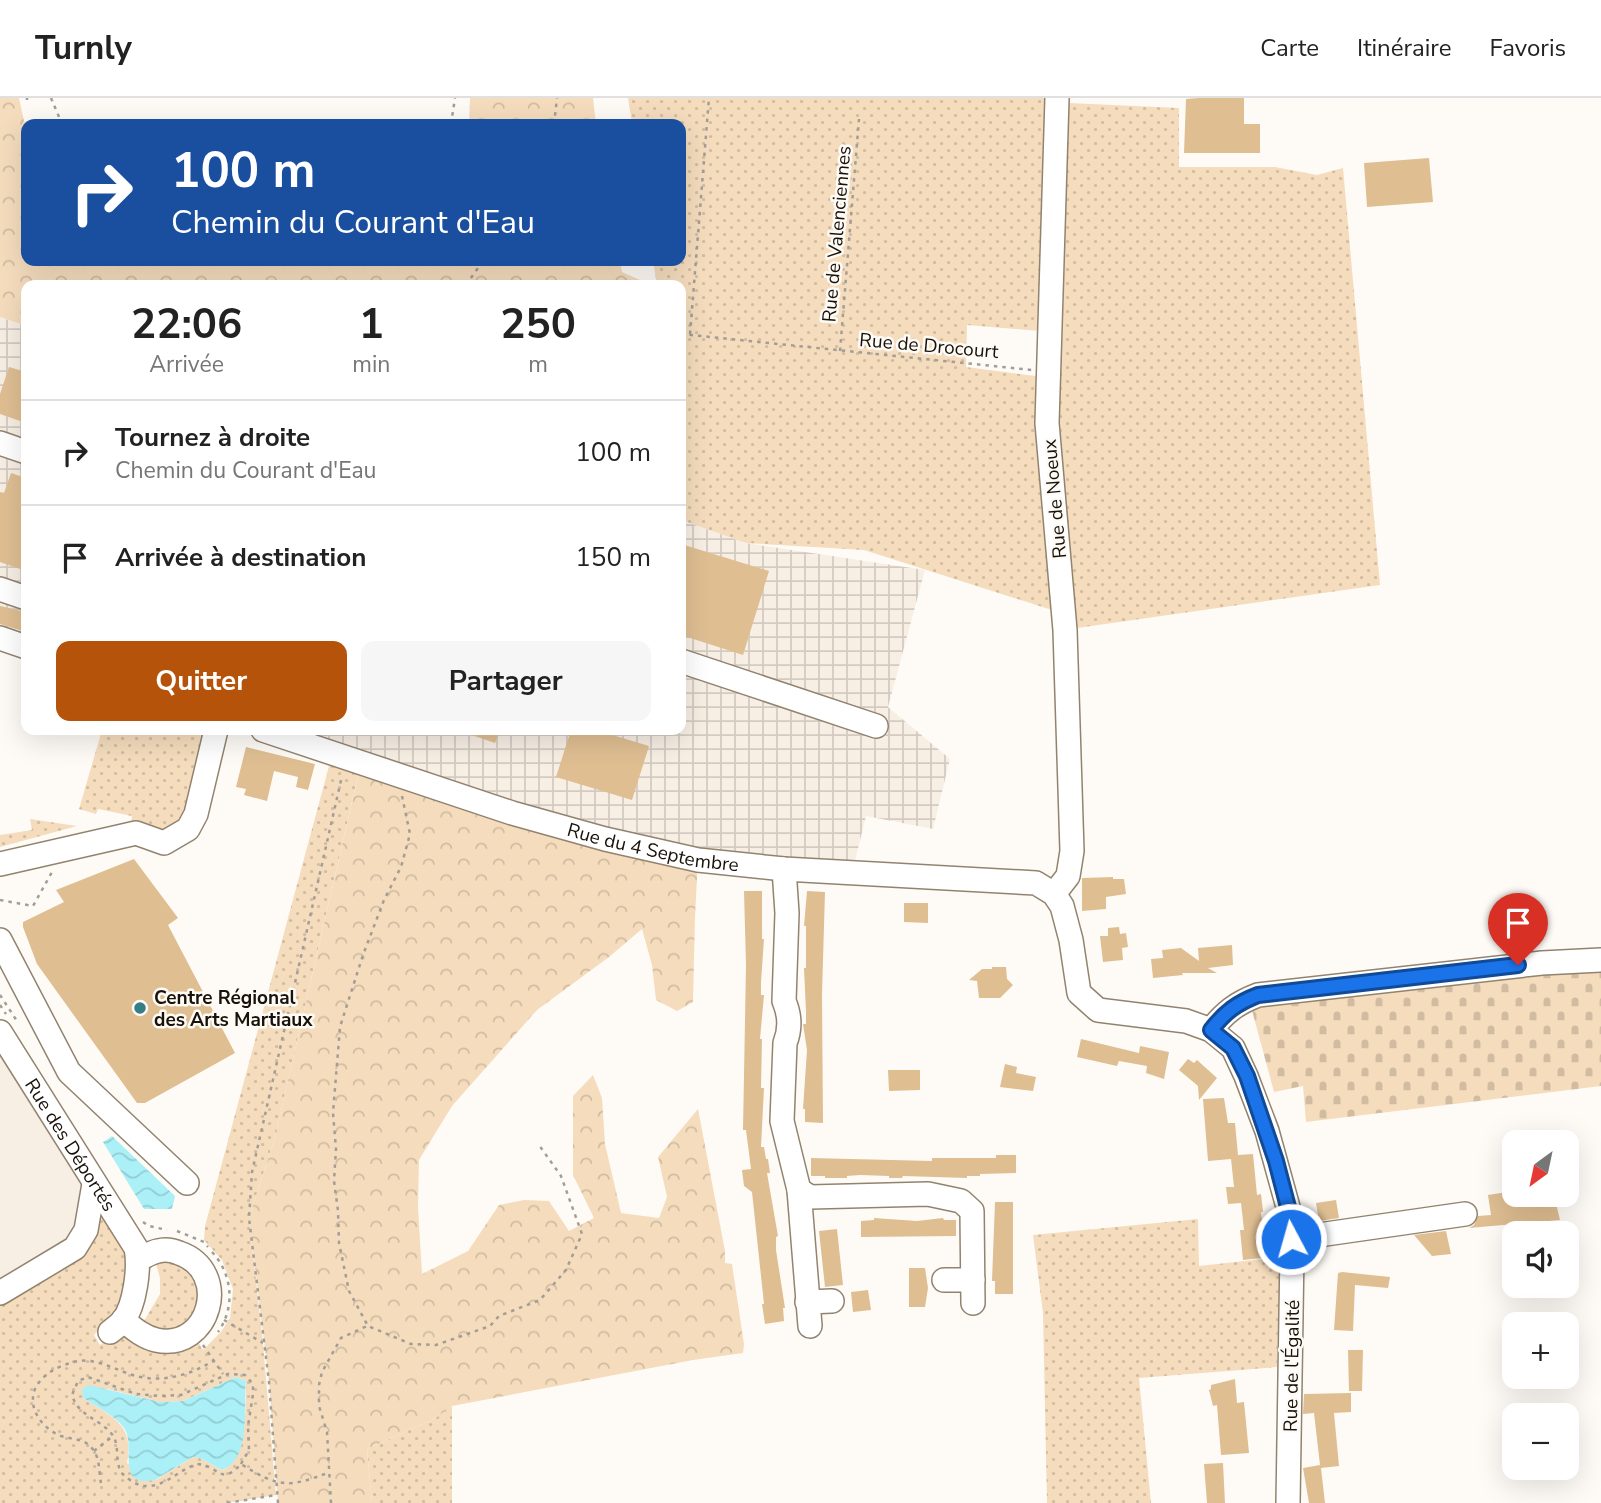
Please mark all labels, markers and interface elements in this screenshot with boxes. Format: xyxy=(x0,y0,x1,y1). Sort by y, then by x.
text: Turnly xyxy=(35,26,132,71)
text: Carte xyxy=(1260,32,1319,64)
text: Itinéraire xyxy=(1357,32,1451,64)
text: Favoris xyxy=(1489,32,1566,64)
text: 100 m xyxy=(171,137,315,204)
street label: Rue de Valenciennes xyxy=(816,145,858,323)
icon: right xyxy=(56,147,147,238)
text: Chemin du Courant d'Eau xyxy=(171,201,535,244)
text: 22:06 xyxy=(131,296,242,353)
text: 1 xyxy=(359,296,384,353)
text: 250 xyxy=(500,296,576,353)
street label: Rue de Drocourt xyxy=(858,327,1000,365)
text: Arrivée xyxy=(149,349,224,380)
text: min xyxy=(352,349,390,380)
text: m xyxy=(528,349,548,380)
text: Tournez à droite xyxy=(115,420,310,455)
icon: right xyxy=(56,434,94,472)
text: 100 m xyxy=(575,435,651,470)
street label: Rue de Noeux xyxy=(1037,438,1073,560)
text: Chemin du Courant d'Eau xyxy=(115,455,377,486)
icon: arrive xyxy=(56,539,94,577)
text: Arrivée à destination xyxy=(115,540,366,575)
text: 150 m xyxy=(575,540,651,575)
button: Quitter xyxy=(56,641,347,721)
button: Partager xyxy=(361,641,651,721)
street label: Rue du 4 Septembre xyxy=(564,817,740,878)
pin xyxy=(1488,893,1548,965)
icon: arrive xyxy=(1499,904,1537,942)
place label: Centre Régional des Arts Martiaux xyxy=(154,985,313,1033)
marker: Centre Régional des Arts Martiaux xyxy=(132,1000,148,1016)
street label: Rue des Déportés xyxy=(18,1074,122,1217)
north arrow xyxy=(1502,1130,1578,1208)
map controls xyxy=(1502,1130,1579,1480)
position arrow xyxy=(1254,1202,1328,1276)
button: sound xyxy=(1502,1221,1579,1298)
street label: Rue de l'Égalité xyxy=(1278,1300,1306,1432)
button: + xyxy=(1502,1312,1579,1389)
button: − xyxy=(1502,1403,1579,1480)

